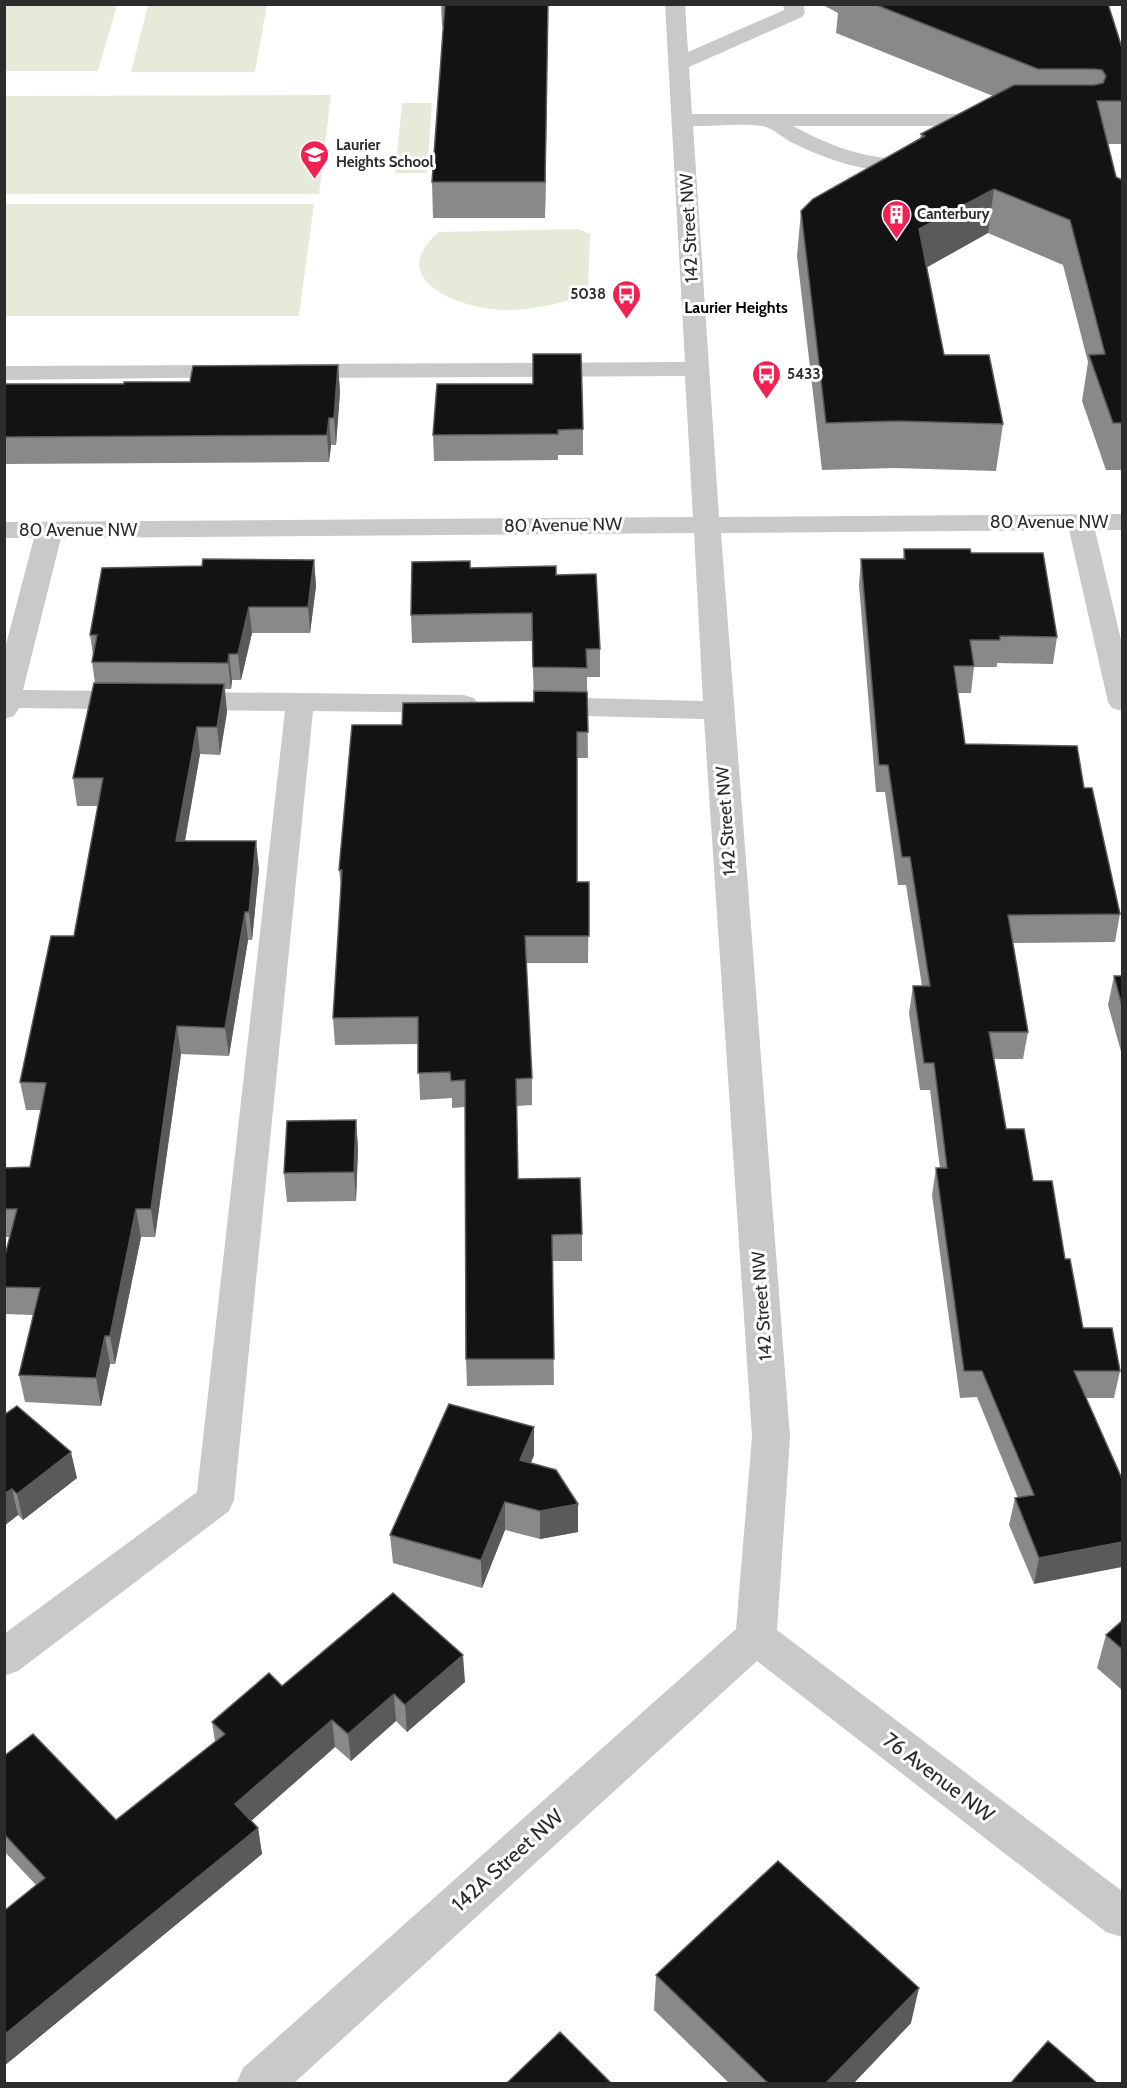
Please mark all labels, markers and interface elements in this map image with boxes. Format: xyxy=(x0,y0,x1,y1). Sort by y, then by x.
place label: Laurier Heights School xyxy=(336,136,434,171)
school or university icon: Laurier Heights School xyxy=(299,138,331,180)
street label: 142 Street NW xyxy=(675,173,703,283)
building icon: Canterbury xyxy=(880,198,912,240)
place label: Canterbury xyxy=(917,205,990,223)
bus stop icon: 5038 xyxy=(611,278,643,320)
place label: 5038 xyxy=(570,285,606,303)
district label: Laurier Heights xyxy=(684,298,788,317)
bus stop icon: 5433 xyxy=(750,358,782,400)
place label: 5433 xyxy=(787,365,821,383)
street label: 80 Avenue NW xyxy=(990,511,1108,533)
street label: 80 Avenue NW xyxy=(504,513,622,537)
street label: 80 Avenue NW xyxy=(19,519,137,541)
street label: 142 Street NW xyxy=(711,765,741,877)
street label: 142 Street NW xyxy=(747,1250,777,1362)
street label: 76 Avenue NW xyxy=(878,1727,1000,1827)
street label: 142A Street NW xyxy=(446,1803,568,1916)

